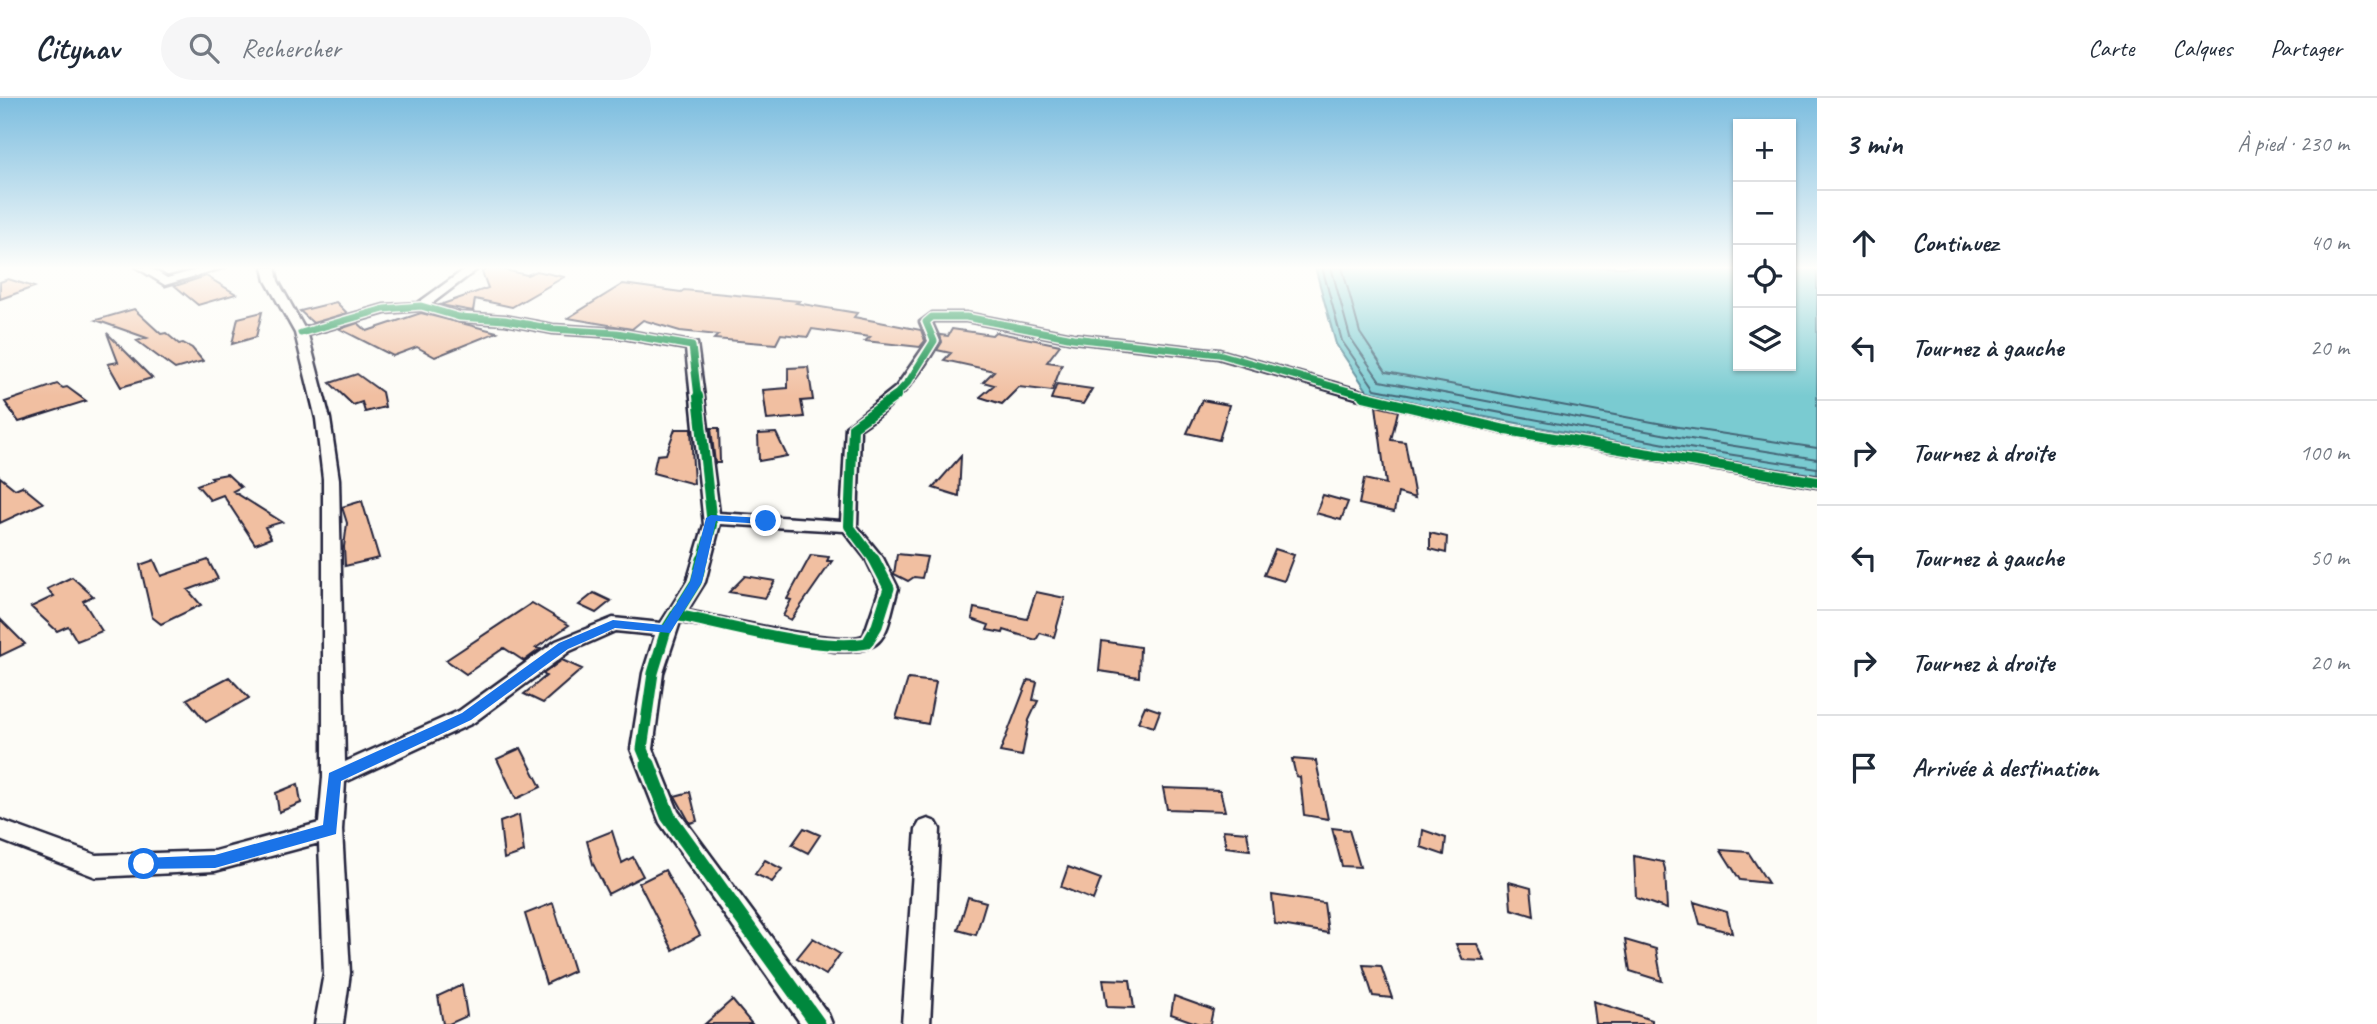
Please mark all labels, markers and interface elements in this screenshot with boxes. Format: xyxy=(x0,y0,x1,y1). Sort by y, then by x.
search box xyxy=(161,17,651,80)
text: Citynav xyxy=(35,27,119,69)
icon: search xyxy=(185,29,223,67)
text: Rechercher xyxy=(241,32,341,65)
text: Carte xyxy=(2088,33,2134,63)
text: Calques xyxy=(2172,33,2232,63)
text: Partager xyxy=(2270,33,2342,63)
map controls xyxy=(1733,119,1796,371)
button: + xyxy=(1733,119,1796,182)
text: 3 min xyxy=(1845,125,1902,163)
text: À pied · 230 m xyxy=(2237,129,2349,158)
button: − xyxy=(1733,182,1796,245)
icon: ahead xyxy=(1845,224,1883,262)
text: Continuez xyxy=(1912,226,1998,259)
text: 40 m xyxy=(2310,228,2349,257)
button: locate xyxy=(1733,245,1796,308)
button: layers xyxy=(1733,308,1796,371)
icon: left xyxy=(1845,329,1883,367)
text: Tournez à gauche xyxy=(1912,331,2063,364)
text: 20 m xyxy=(2310,333,2349,362)
icon: right xyxy=(1845,434,1883,472)
text: Tournez à droite xyxy=(1912,436,2054,469)
text: 100 m xyxy=(2300,438,2349,467)
route end xyxy=(750,505,781,536)
icon: left xyxy=(1845,539,1883,577)
text: Tournez à gauche xyxy=(1912,541,2063,574)
text: 50 m xyxy=(2310,543,2349,572)
icon: right xyxy=(1845,644,1883,682)
text: Tournez à droite xyxy=(1912,646,2054,679)
text: 20 m xyxy=(2310,648,2349,677)
icon: arrive xyxy=(1845,749,1883,787)
text: Arrivée à destination xyxy=(1912,751,2098,784)
route start xyxy=(128,848,159,879)

